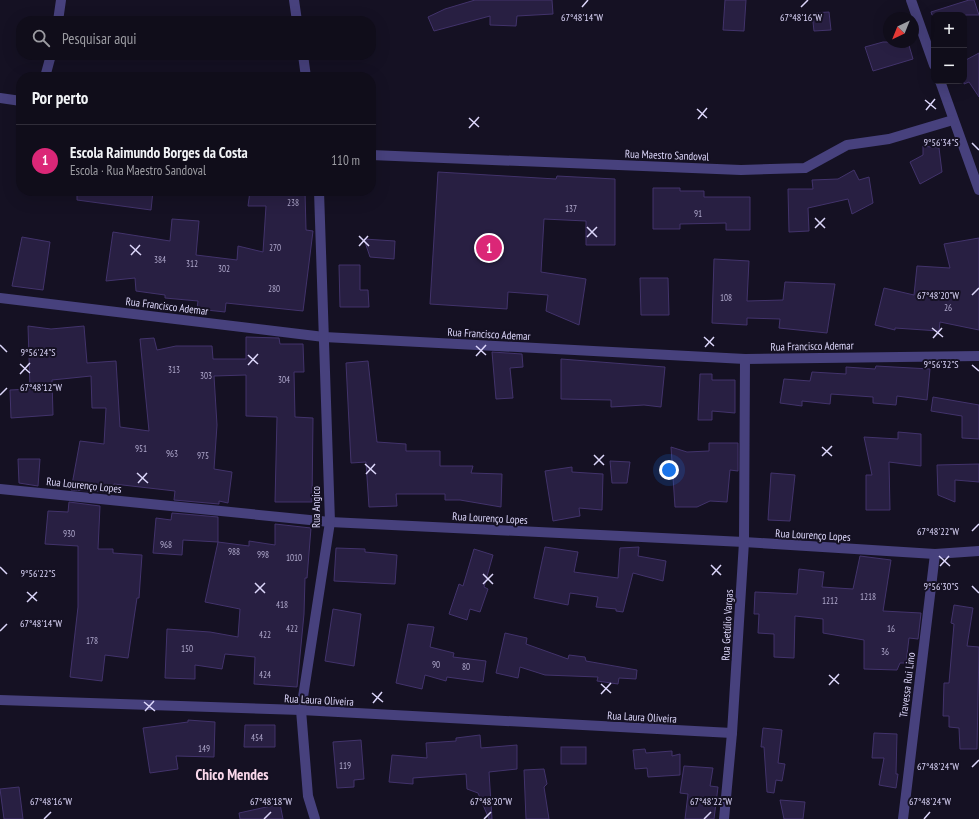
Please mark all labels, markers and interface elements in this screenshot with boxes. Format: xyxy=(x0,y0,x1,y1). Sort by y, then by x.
text: 67°48'14"W xyxy=(561,11,603,24)
text: 67°48'16"W xyxy=(780,11,822,24)
north arrow xyxy=(883,12,919,48)
map controls xyxy=(931,12,967,84)
button: + xyxy=(931,12,967,48)
search box xyxy=(16,16,376,60)
icon: search xyxy=(30,27,52,49)
text: Pesquisar aqui xyxy=(62,29,136,48)
button: − xyxy=(931,48,967,84)
text: Por perto xyxy=(32,87,88,109)
text: 9°56'34"S xyxy=(924,136,958,149)
text: Escola Raimundo Borges da Costa xyxy=(70,143,248,162)
street label: Rua Maestro Sandoval xyxy=(625,147,710,163)
text: 1 xyxy=(42,152,48,169)
text: 110 m xyxy=(331,152,360,169)
text: Escola · Rua Maestro Sandoval xyxy=(70,162,206,179)
house number: 238 xyxy=(287,197,299,208)
house number: 137 xyxy=(565,203,577,214)
house number: 91 xyxy=(694,208,702,219)
pin: 1 xyxy=(476,233,502,263)
house number: 270 xyxy=(269,242,281,253)
house number: 384 xyxy=(154,254,166,265)
house number: 312 xyxy=(186,258,198,269)
house number: 302 xyxy=(218,263,230,274)
house number: 280 xyxy=(268,283,280,294)
text: 67°48'20"W xyxy=(917,289,959,302)
house number: 108 xyxy=(720,292,732,303)
street label: Rua Francisco Ademar xyxy=(125,294,209,318)
house number: 26 xyxy=(944,302,952,313)
street label: Rua Francisco Ademar xyxy=(447,325,531,343)
street label: Rua Francisco Ademar xyxy=(770,338,854,354)
text: 9°56'24"S xyxy=(21,346,55,359)
text: 9°56'32"S xyxy=(924,358,958,371)
house number: 313 xyxy=(168,364,180,375)
house number: 303 xyxy=(200,370,212,381)
house number: 304 xyxy=(278,374,290,385)
text: 67°48'12"W xyxy=(20,381,62,394)
house number: 951 xyxy=(135,443,147,454)
house number: 963 xyxy=(166,448,178,459)
house number: 975 xyxy=(197,450,209,461)
your location xyxy=(659,460,679,480)
street label: Rua Lourenço Lopes xyxy=(46,474,123,496)
street label: Rua Angico xyxy=(309,486,323,528)
street label: Rua Lourenço Lopes xyxy=(452,509,528,527)
text: 67°48'22"W xyxy=(917,525,959,538)
street label: Rua Lourenço Lopes xyxy=(775,526,851,544)
house number: 930 xyxy=(63,528,75,539)
house number: 968 xyxy=(160,539,172,550)
house number: 988 xyxy=(228,546,240,557)
house number: 998 xyxy=(257,549,269,560)
house number: 1010 xyxy=(286,552,302,563)
text: 9°56'22"S xyxy=(21,567,55,580)
text: 9°56'30"S xyxy=(924,580,958,593)
street label: Rua Getúlio Vargas xyxy=(718,589,736,661)
house number: 1218 xyxy=(860,591,876,602)
house number: 1212 xyxy=(822,595,838,606)
house number: 418 xyxy=(276,599,288,610)
text: 67°48'14"W xyxy=(20,617,62,630)
house number: 422 xyxy=(286,623,298,634)
house number: 16 xyxy=(887,623,895,634)
house number: 422 xyxy=(259,629,271,640)
house number: 178 xyxy=(86,635,98,646)
house number: 150 xyxy=(181,643,193,654)
house number: 36 xyxy=(881,646,889,657)
street label: Travessa Rui Lino xyxy=(896,651,918,718)
house number: 90 xyxy=(432,659,440,670)
house number: 80 xyxy=(462,661,470,672)
house number: 424 xyxy=(259,669,271,680)
street label: Rua Laura Oliveira xyxy=(284,691,354,709)
street label: Rua Laura Oliveira xyxy=(607,708,677,726)
house number: 454 xyxy=(251,732,263,743)
house number: 149 xyxy=(198,743,210,754)
house number: 119 xyxy=(339,760,351,771)
text: 67°48'24"W xyxy=(917,760,959,773)
district label: Chico Mendes xyxy=(195,765,269,784)
text: 67°48'16"W xyxy=(30,795,72,808)
text: 67°48'18"W xyxy=(250,795,292,808)
text: 67°48'20"W xyxy=(470,795,512,808)
text: 67°48'22"W xyxy=(690,795,732,808)
text: 67°48'24"W xyxy=(909,795,951,808)

